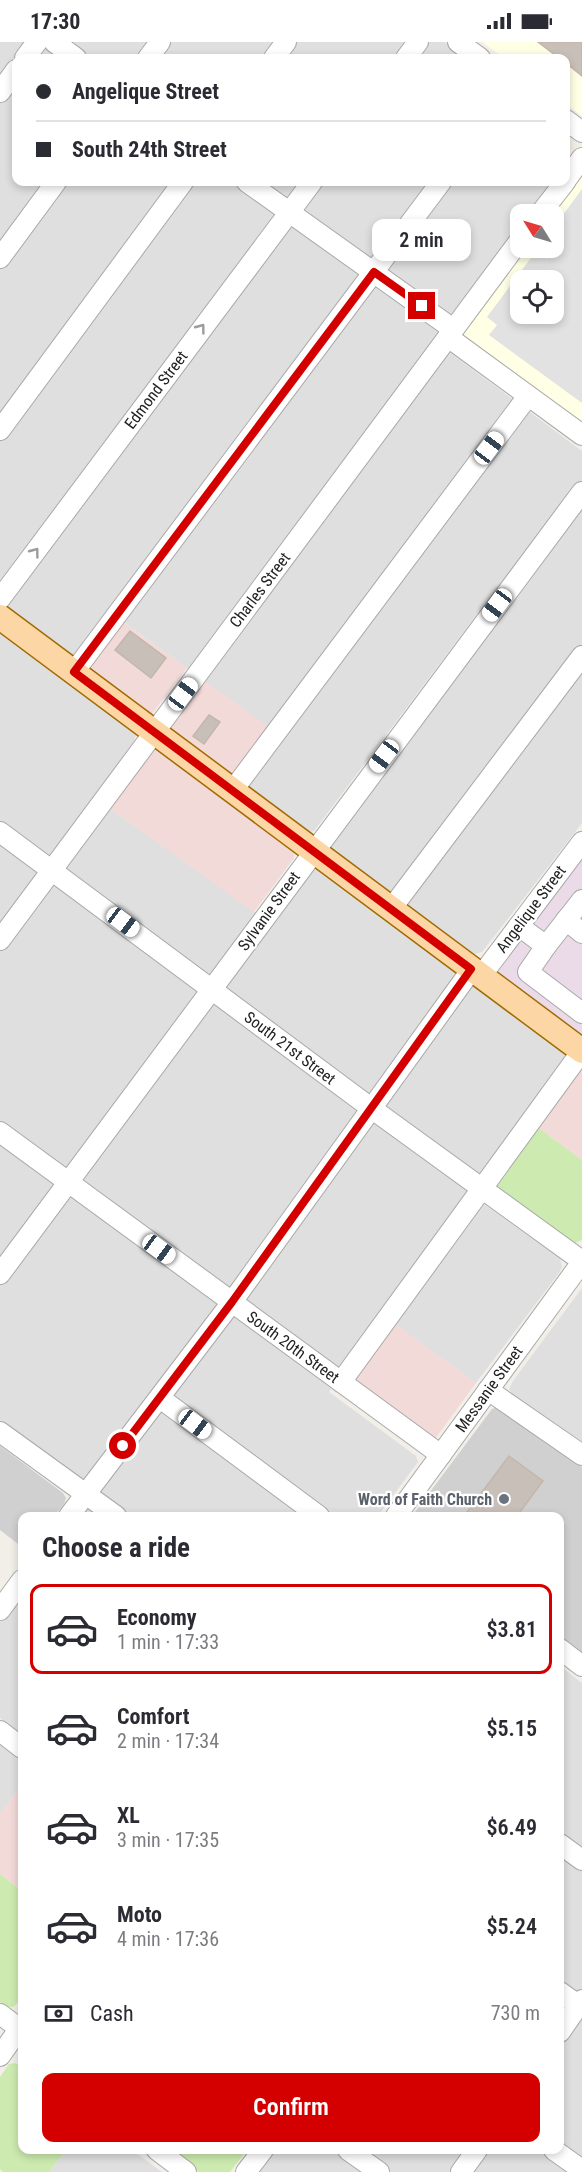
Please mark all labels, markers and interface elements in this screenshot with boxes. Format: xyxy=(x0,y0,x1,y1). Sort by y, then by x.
text: 17:30 xyxy=(30,9,81,34)
text: Angelique Street xyxy=(72,79,219,104)
text: South 24th Street xyxy=(72,137,227,162)
north arrow xyxy=(510,204,564,258)
map controls xyxy=(510,204,564,324)
callout: 2 min xyxy=(372,219,472,261)
text: 2 min xyxy=(399,228,444,252)
button: locate xyxy=(510,270,564,324)
route end xyxy=(408,292,435,319)
one-way arrow xyxy=(194,324,205,335)
street label: Edmond Street xyxy=(121,347,192,433)
car xyxy=(471,428,507,468)
one-way arrow xyxy=(28,548,39,559)
street label: Charles Street xyxy=(226,549,295,631)
car xyxy=(479,585,515,625)
car xyxy=(165,674,201,714)
car xyxy=(366,736,402,776)
street label: Angelique Street xyxy=(492,861,570,956)
street label: Sylvanie Street xyxy=(234,868,304,954)
car xyxy=(103,904,143,940)
street label: South 21st Street xyxy=(241,1008,340,1089)
car xyxy=(139,1231,179,1267)
street label: South 20th Street xyxy=(243,1307,343,1387)
street label: Messanie Street xyxy=(451,1342,527,1436)
car xyxy=(175,1406,215,1442)
route start xyxy=(109,1432,136,1459)
place label: Word of Faith Church xyxy=(358,1490,492,1509)
marker: Word of Faith Church xyxy=(497,1492,511,1506)
text: Choose a ride xyxy=(42,1532,190,1564)
icon: car xyxy=(45,1602,99,1656)
text: Economy xyxy=(117,1605,197,1630)
text: $3.81 xyxy=(486,1617,537,1642)
text: 1 min · 17:33 xyxy=(117,1630,219,1654)
icon: car xyxy=(45,1701,99,1755)
text: Comfort xyxy=(117,1704,190,1729)
text: $5.15 xyxy=(486,1716,537,1741)
text: 2 min · 17:34 xyxy=(117,1729,219,1753)
icon: car xyxy=(45,1800,99,1854)
text: XL xyxy=(117,1803,140,1828)
text: $6.49 xyxy=(486,1815,537,1840)
text: 3 min · 17:35 xyxy=(117,1828,219,1852)
icon: car xyxy=(45,1899,99,1953)
text: Moto xyxy=(117,1902,162,1927)
text: $5.24 xyxy=(486,1914,537,1939)
text: 4 min · 17:36 xyxy=(117,1927,219,1951)
icon: cash xyxy=(42,1997,75,2030)
text: Cash xyxy=(90,2001,134,2026)
text: 730 m xyxy=(491,2001,540,2025)
button: Confirm xyxy=(42,2073,540,2142)

